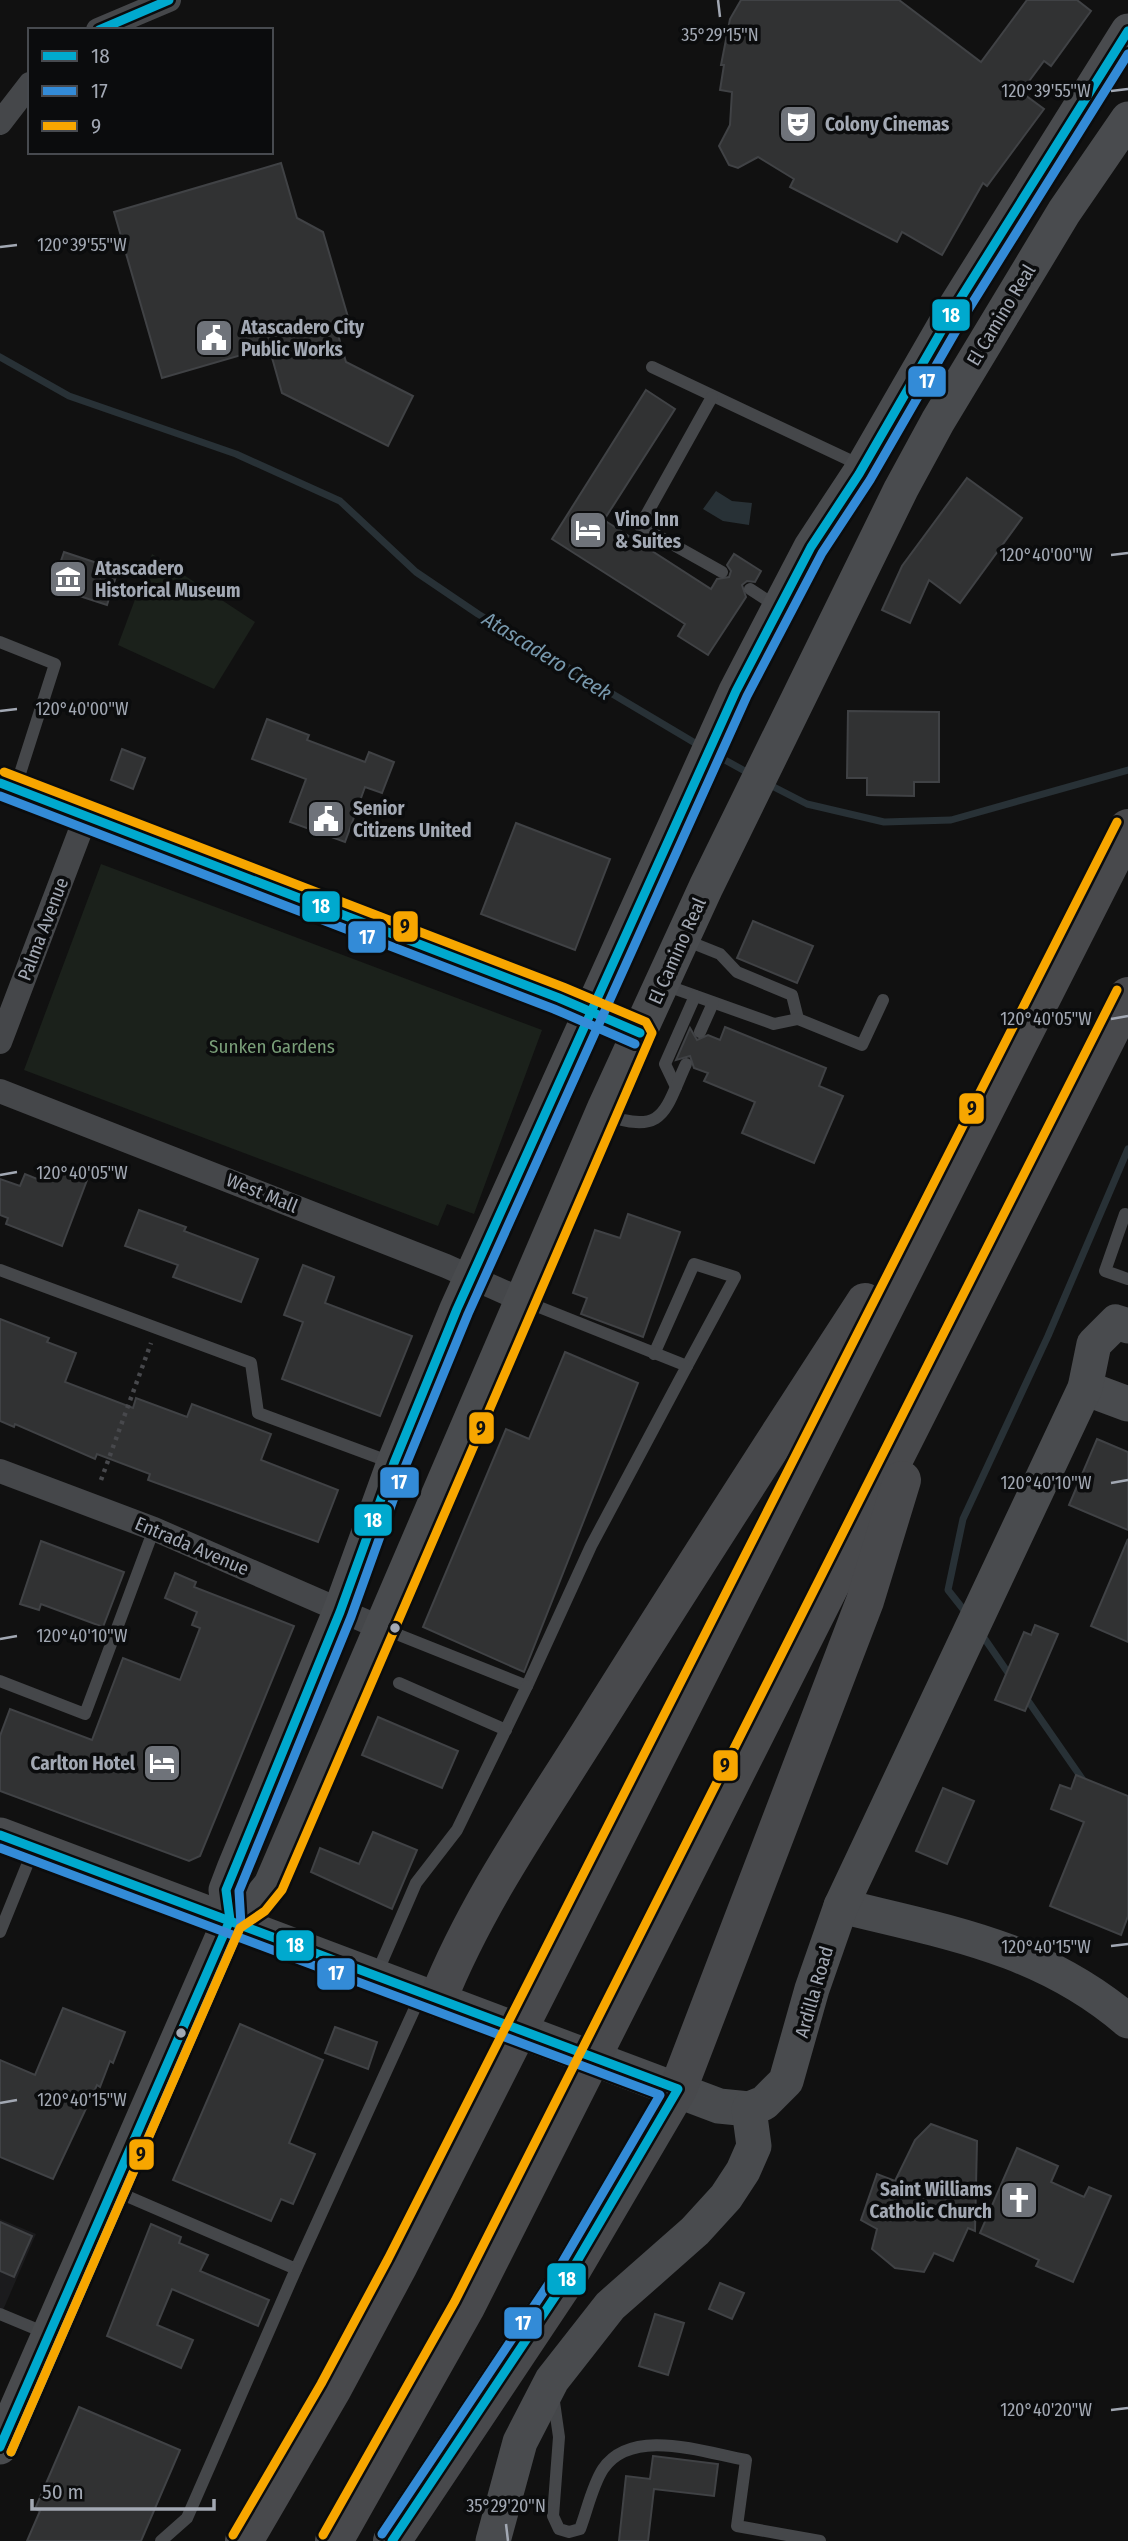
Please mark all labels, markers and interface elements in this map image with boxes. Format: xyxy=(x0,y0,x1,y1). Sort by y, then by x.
text: 35°29'15"N xyxy=(681,24,759,46)
legend xyxy=(28,28,273,154)
text: 18 xyxy=(91,43,110,69)
text: 17 xyxy=(91,78,108,104)
text: 120°39'55"W xyxy=(1001,80,1091,102)
theatre icon: Colony Cinemas xyxy=(777,103,819,145)
text: 9 xyxy=(91,113,101,139)
place label: Colony Cinemas xyxy=(825,113,950,136)
text: 120°39'55"W xyxy=(37,234,127,256)
street label: El Camino Real xyxy=(962,260,1040,370)
line badge: 18 xyxy=(931,298,971,332)
text: 18 xyxy=(942,304,960,327)
place label: Atascadero City Public Works xyxy=(240,316,365,361)
public building icon: Atascadero City Public Works xyxy=(193,317,235,359)
line badge: 17 xyxy=(907,365,947,398)
text: 17 xyxy=(919,370,935,393)
place label: Vino Inn & Suites xyxy=(614,508,682,553)
hotel icon: Vino Inn & Suites xyxy=(567,509,609,551)
text: 120°40'00"W xyxy=(999,544,1093,566)
place label: Atascadero Historical Museum xyxy=(94,557,240,602)
museum icon: Atascadero Historical Museum xyxy=(47,558,89,600)
water label: Atascadero Creek xyxy=(477,605,616,706)
text: 120°40'00"W xyxy=(35,698,129,720)
place label: Senior Citizens United xyxy=(353,797,471,842)
public building icon: Senior Citizens United xyxy=(305,798,347,840)
street label: Palma Avenue xyxy=(13,874,73,984)
line badge: 18 xyxy=(301,890,341,923)
street label: El Camino Real xyxy=(643,894,711,1008)
text: 18 xyxy=(312,895,330,918)
line badge: 9 xyxy=(392,910,419,943)
text: 9 xyxy=(400,915,410,938)
line badge: 17 xyxy=(347,920,387,954)
text: 17 xyxy=(359,926,375,949)
text: 120°40'05"W xyxy=(1000,1008,1092,1030)
park label: Sunken Gardens xyxy=(209,1035,335,1058)
line badge: 9 xyxy=(958,1092,985,1125)
text: 9 xyxy=(967,1097,977,1120)
text: 120°40'05"W xyxy=(36,1162,128,1184)
street label: West Mall xyxy=(223,1168,301,1218)
line badge: 9 xyxy=(468,1411,495,1445)
text: 9 xyxy=(476,1417,486,1440)
line badge: 17 xyxy=(379,1466,420,1499)
text: 17 xyxy=(391,1471,407,1494)
text: 120°40'10"W xyxy=(1001,1472,1092,1494)
line badge: 18 xyxy=(353,1503,393,1537)
text: 18 xyxy=(364,1509,382,1532)
street label: Entrada Avenue xyxy=(132,1512,252,1580)
unlabelled marker xyxy=(388,1621,402,1635)
text: 120°40'10"W xyxy=(37,1625,128,1647)
hotel icon: Carlton Hotel xyxy=(141,1742,183,1784)
line badge: 9 xyxy=(712,1749,739,1782)
place label: Carlton Hotel xyxy=(30,1752,136,1775)
text: 9 xyxy=(720,1754,730,1777)
line badge: 18 xyxy=(275,1929,315,1962)
text: 18 xyxy=(286,1934,304,1957)
text: 120°40'15"W xyxy=(1001,1936,1091,1958)
street label: Ardilla Road xyxy=(790,1944,838,2040)
line badge: 17 xyxy=(316,1957,356,1991)
text: 17 xyxy=(328,1962,344,1985)
unlabelled marker xyxy=(174,2026,188,2040)
text: 120°40'15"W xyxy=(37,2089,127,2111)
line badge: 9 xyxy=(128,2138,155,2171)
text: 9 xyxy=(136,2143,146,2166)
place label: Saint Williams Catholic Church xyxy=(869,2178,993,2223)
church icon: Saint Williams Catholic Church xyxy=(998,2179,1040,2221)
line badge: 18 xyxy=(546,2262,587,2296)
text: 18 xyxy=(558,2268,576,2291)
line badge: 17 xyxy=(503,2306,543,2340)
text: 17 xyxy=(515,2312,531,2335)
text: 120°40'20"W xyxy=(1000,2399,1092,2421)
scale bar xyxy=(32,2468,214,2512)
text: 50 m xyxy=(42,2479,84,2505)
text: 35°29'20"N xyxy=(466,2495,546,2517)

